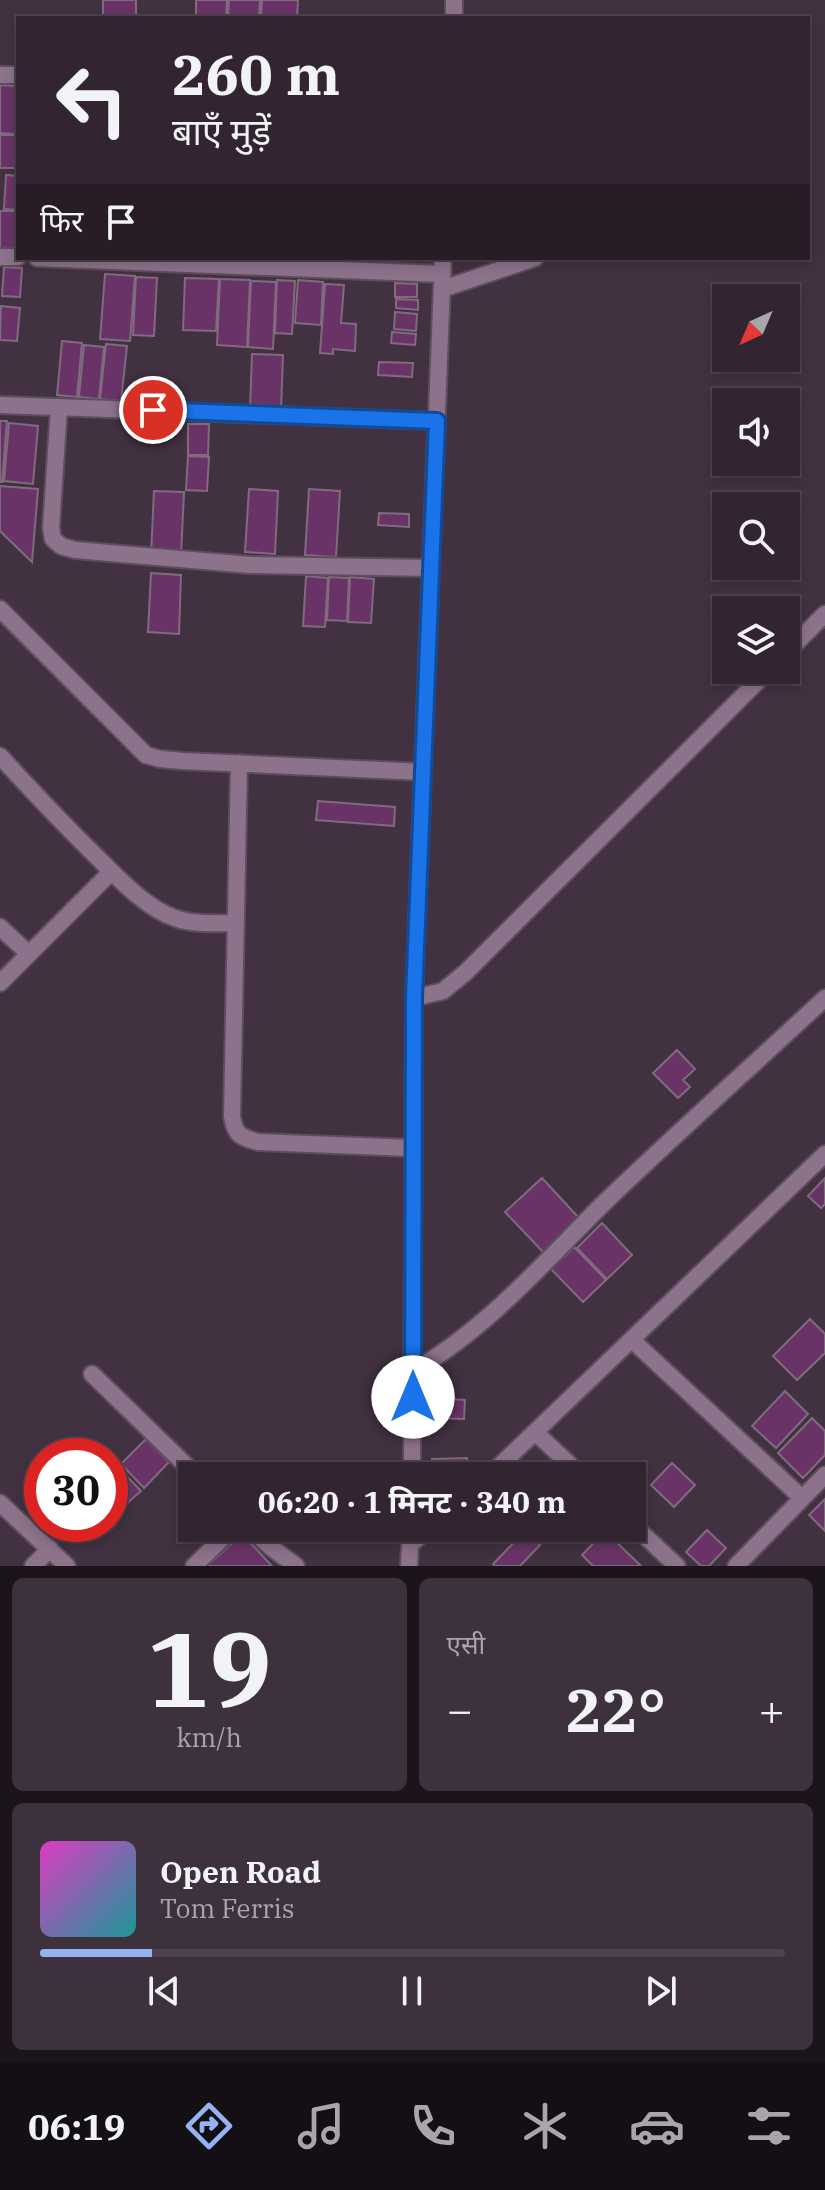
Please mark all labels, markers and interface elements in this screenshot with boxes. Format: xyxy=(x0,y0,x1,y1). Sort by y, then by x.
text: 260 m xyxy=(172,38,340,110)
icon: left xyxy=(40,48,144,152)
text: बाएँ मुड़ें xyxy=(172,108,271,155)
icon: arrive xyxy=(99,200,143,244)
text: फिर xyxy=(40,201,83,240)
north arrow xyxy=(712,284,800,372)
map controls xyxy=(712,284,800,684)
pin xyxy=(119,376,187,444)
icon: arrive xyxy=(131,388,175,432)
button: sound xyxy=(712,388,800,476)
button: search xyxy=(712,492,800,580)
button: layers xyxy=(712,596,800,684)
position arrow xyxy=(371,1355,455,1439)
speed limit sign: 30 xyxy=(24,1438,128,1542)
text: 06:20 · 1 मिनट · 340 m xyxy=(258,1482,566,1521)
text: 19 xyxy=(147,1600,272,1736)
text: एसी xyxy=(447,1627,485,1661)
text: 22° xyxy=(566,1670,666,1749)
text: − xyxy=(447,1681,473,1738)
text: + xyxy=(759,1681,785,1738)
text: km/h xyxy=(176,1720,242,1754)
text: Open Road xyxy=(160,1852,321,1891)
text: Tom Ferris xyxy=(160,1891,294,1925)
icon: previous xyxy=(142,1969,186,2013)
icon: pause xyxy=(390,1969,434,2013)
icon: next xyxy=(639,1969,683,2013)
icon: directions xyxy=(181,2098,237,2154)
icon: music xyxy=(293,2098,349,2154)
icon: phone xyxy=(405,2098,461,2154)
icon: climate xyxy=(517,2098,573,2154)
icon: car xyxy=(629,2098,685,2154)
icon: filters xyxy=(741,2098,797,2154)
text: 06:19 xyxy=(28,2103,125,2150)

